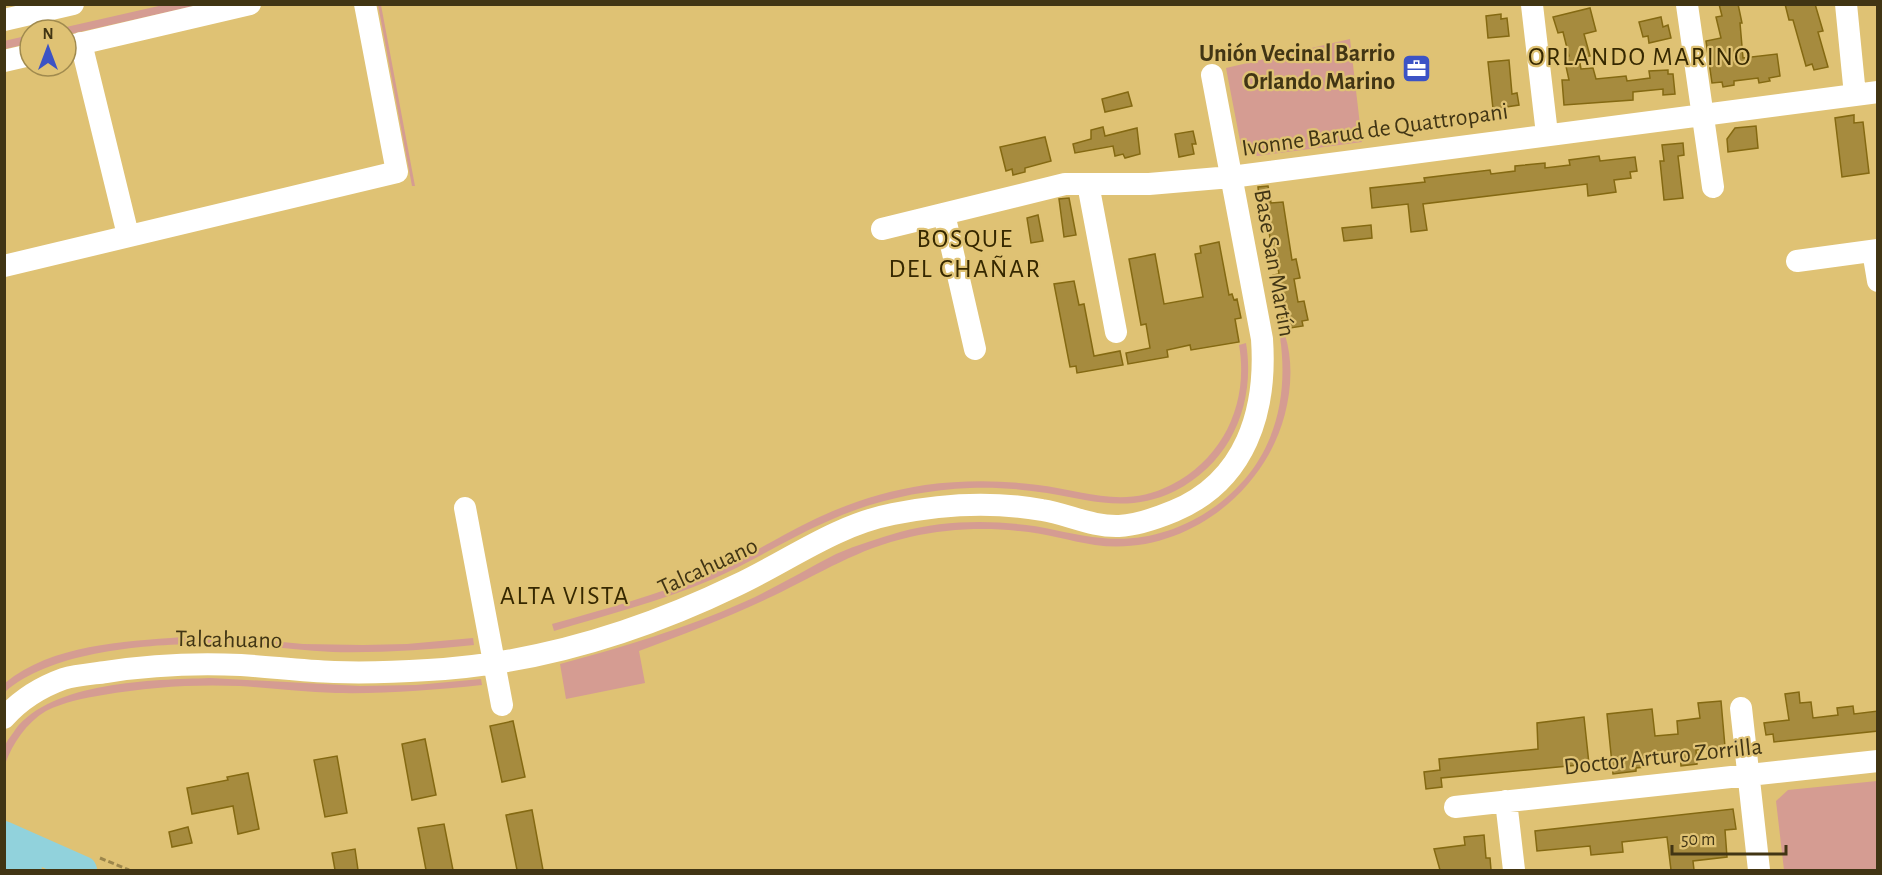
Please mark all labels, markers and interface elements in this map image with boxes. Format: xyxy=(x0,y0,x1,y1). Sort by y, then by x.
north arrow xyxy=(18,18,78,78)
text: N xyxy=(42,26,54,42)
place label: Unión Vecinal Barrio Orlando Marino xyxy=(1199,42,1395,94)
district label: ORLANDO MARINO xyxy=(1528,44,1752,70)
office icon: Unión Vecinal Barrio Orlando Marino xyxy=(1400,52,1432,84)
street label: Ivonne Barud de Quattropani xyxy=(1240,99,1510,161)
street label: Base San Martín xyxy=(1249,188,1299,338)
district label: BOSQUE DEL CHAÑAR xyxy=(889,226,1041,282)
street label: Talcahuano xyxy=(654,534,762,600)
district label: ALTA VISTA xyxy=(500,583,630,609)
street label: Talcahuano xyxy=(175,627,283,653)
street label: Doctor Arturo Zorrilla xyxy=(1563,735,1763,779)
scale bar xyxy=(1672,818,1786,856)
text: 50 m xyxy=(1681,831,1715,849)

